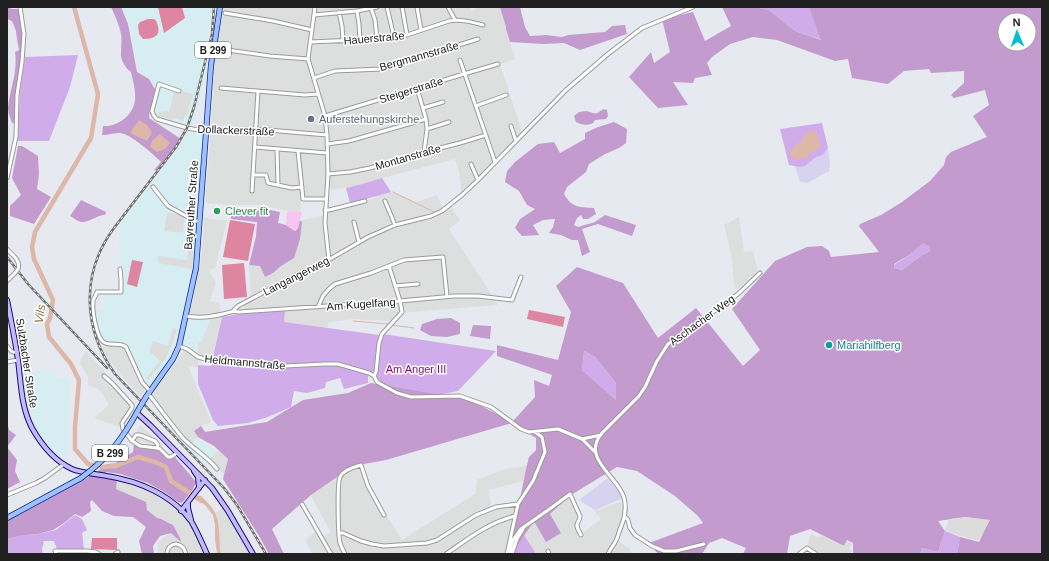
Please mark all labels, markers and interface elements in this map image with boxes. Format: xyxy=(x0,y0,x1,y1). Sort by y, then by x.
north arrow xyxy=(997,12,1037,52)
text: N xyxy=(1012,16,1021,28)
street label: Hauerstraße xyxy=(343,29,405,47)
street label: Bergmannstraße xyxy=(378,39,460,73)
road number: B 299 xyxy=(195,42,231,58)
street label: Steigerstraße xyxy=(378,75,444,105)
place label: Auferstehungskirche xyxy=(319,113,419,125)
marker: Auferstehungskirche xyxy=(306,114,316,124)
street label: Dollackerstraße xyxy=(197,123,275,137)
street label: Montanstraße xyxy=(374,142,442,172)
street label: Bayreuther Straße xyxy=(182,160,200,250)
place label: Clever fit xyxy=(225,205,268,217)
marker: Clever fit xyxy=(212,206,222,216)
street label: Langangerweg xyxy=(261,254,331,298)
street label: Aschacher Weg xyxy=(667,292,737,348)
street label: Am Kugelfang xyxy=(326,296,396,312)
water label: Vils xyxy=(32,303,48,325)
street label: Sulzbacher Straße xyxy=(14,317,40,409)
place label: Mariahilfberg xyxy=(837,339,901,351)
marker: Mariahilfberg xyxy=(824,340,834,350)
street label: Heldmannstraße xyxy=(204,352,286,372)
park label: Am Anger III xyxy=(386,363,446,375)
road number: B 299 xyxy=(92,445,128,461)

